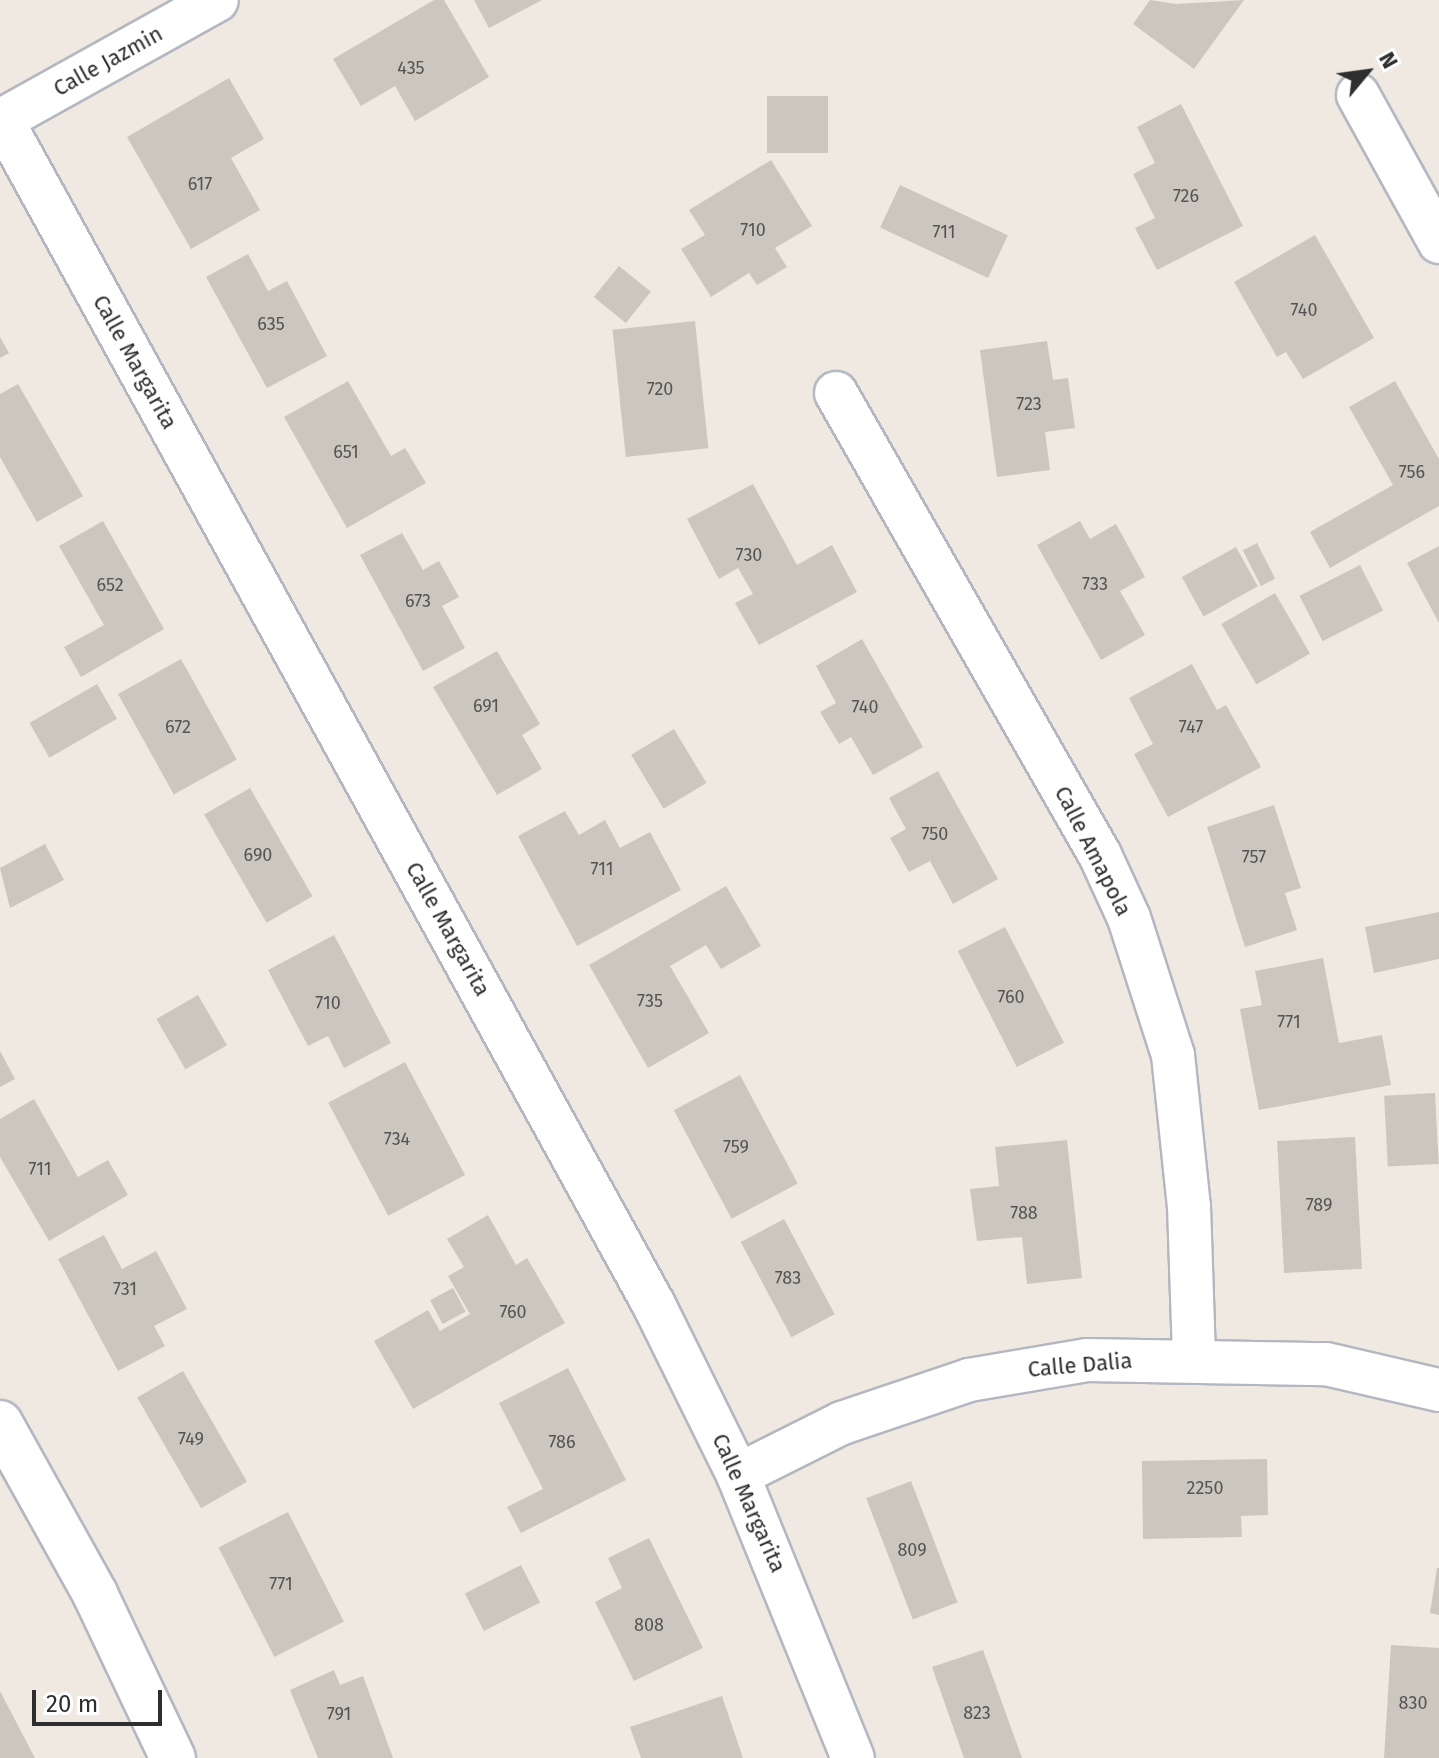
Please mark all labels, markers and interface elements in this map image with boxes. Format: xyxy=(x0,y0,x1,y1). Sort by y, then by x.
street label: Calle Jazmin xyxy=(49,20,167,102)
north arrow xyxy=(1327,32,1407,112)
text: N xyxy=(1373,47,1404,73)
house number: 435 xyxy=(397,57,425,79)
house number: 617 xyxy=(188,173,212,195)
house number: 726 xyxy=(1173,185,1199,207)
house number: 710 xyxy=(740,219,766,241)
house number: 711 xyxy=(932,221,956,243)
street label: Calle Margarita xyxy=(87,290,183,434)
house number: 740 xyxy=(1291,299,1317,321)
house number: 635 xyxy=(257,313,285,335)
house number: 720 xyxy=(647,378,673,400)
house number: 723 xyxy=(1016,393,1042,415)
house number: 651 xyxy=(333,441,359,463)
house number: 756 xyxy=(1399,461,1425,483)
house number: 730 xyxy=(736,544,762,566)
house number: 733 xyxy=(1082,573,1108,595)
house number: 652 xyxy=(96,574,124,596)
house number: 673 xyxy=(405,590,431,612)
house number: 691 xyxy=(473,695,499,717)
house number: 740 xyxy=(852,696,878,718)
house number: 672 xyxy=(165,716,191,738)
house number: 747 xyxy=(1179,716,1203,738)
street label: Calle Amapola xyxy=(1049,782,1137,920)
house number: 750 xyxy=(922,823,948,845)
house number: 690 xyxy=(244,844,272,866)
house number: 757 xyxy=(1242,846,1266,868)
street label: Calle Margarita xyxy=(400,857,496,1001)
house number: 711 xyxy=(590,858,614,880)
house number: 760 xyxy=(997,986,1025,1008)
house number: 735 xyxy=(637,990,663,1012)
house number: 710 xyxy=(315,992,341,1014)
house number: 771 xyxy=(1277,1011,1301,1033)
house number: 734 xyxy=(384,1128,410,1150)
house number: 759 xyxy=(723,1136,749,1158)
house number: 711 xyxy=(28,1158,52,1180)
house number: 789 xyxy=(1306,1194,1332,1216)
house number: 788 xyxy=(1010,1202,1038,1224)
house number: 783 xyxy=(775,1267,801,1289)
house number: 731 xyxy=(113,1278,137,1300)
house number: 760 xyxy=(499,1301,527,1323)
street label: Calle Dalia xyxy=(1027,1347,1133,1383)
house number: 749 xyxy=(178,1428,204,1450)
street label: Calle Margarita xyxy=(707,1430,791,1576)
house number: 786 xyxy=(548,1431,576,1453)
house number: 2250 xyxy=(1187,1477,1223,1499)
house number: 809 xyxy=(897,1539,927,1561)
house number: 771 xyxy=(269,1573,293,1595)
house number: 808 xyxy=(634,1614,664,1636)
scale bar xyxy=(36,1674,166,1724)
text: 20 m xyxy=(46,1690,98,1718)
house number: 830 xyxy=(1399,1692,1427,1714)
house number: 823 xyxy=(963,1702,991,1724)
house number: 791 xyxy=(327,1703,351,1725)

